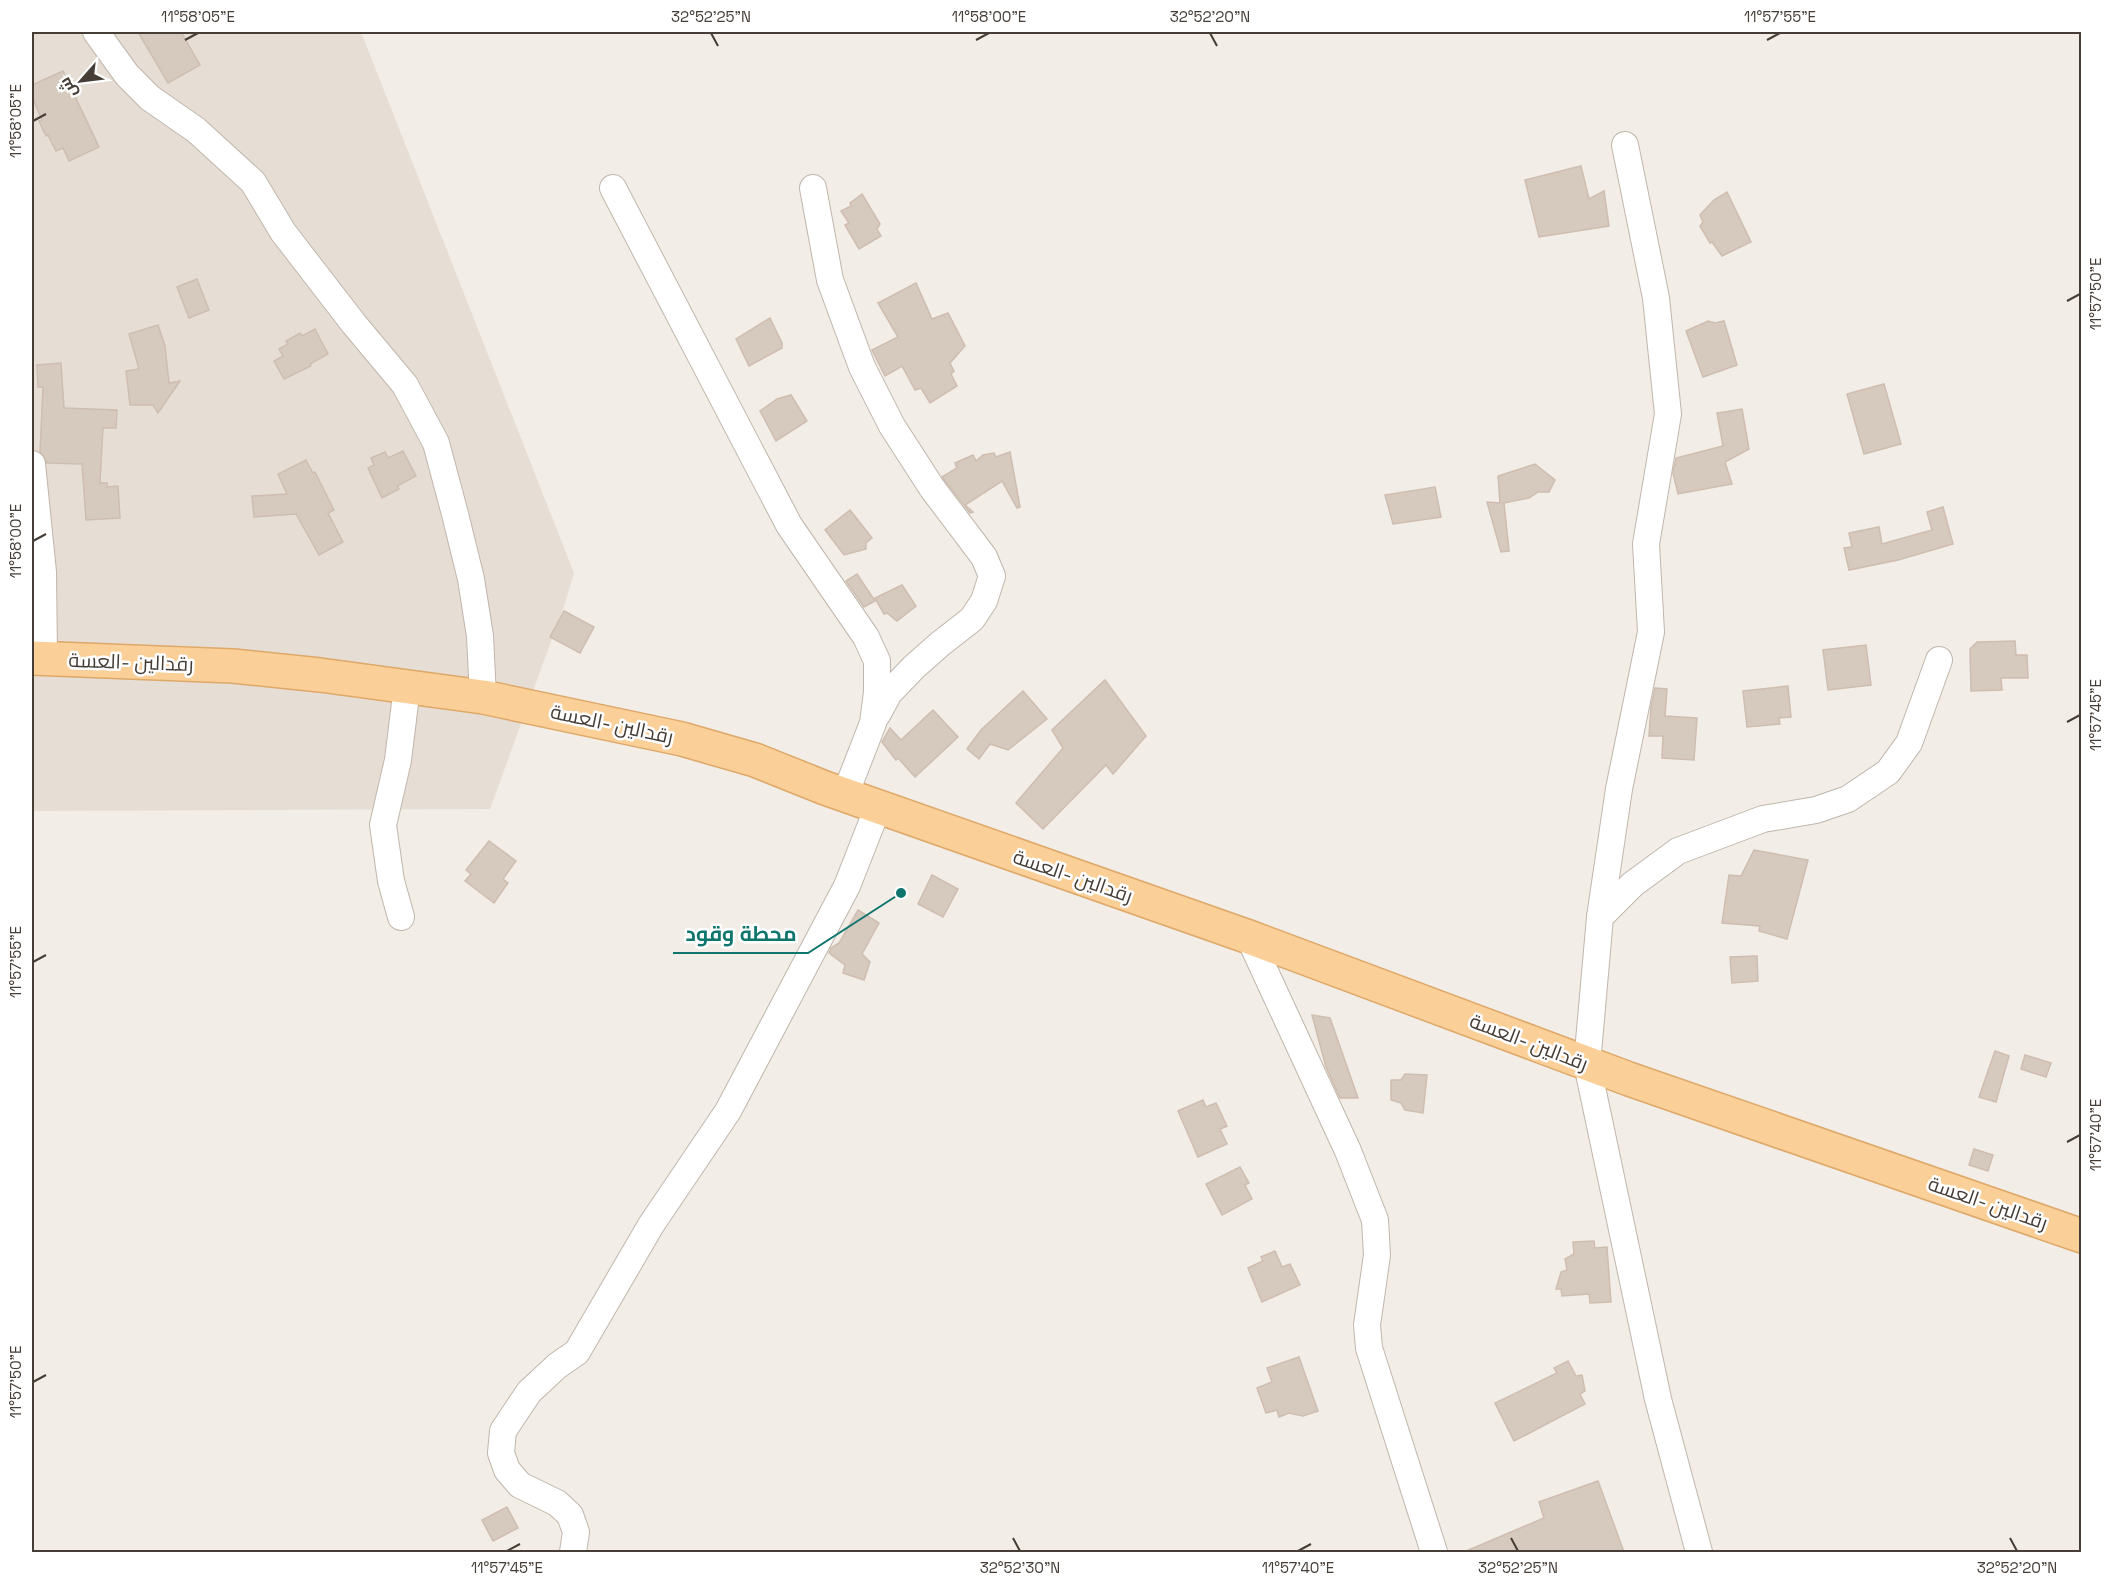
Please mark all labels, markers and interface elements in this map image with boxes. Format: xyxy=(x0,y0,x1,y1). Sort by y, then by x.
text: 11°58'05"E xyxy=(161,7,235,26)
text: 32°52'25"N xyxy=(671,7,751,26)
text: 11°58'00"E xyxy=(952,7,1026,26)
text: 32°52'20"N xyxy=(1170,7,1250,26)
text: 11°57'55"E xyxy=(1744,7,1816,26)
north arrow xyxy=(51,51,111,111)
text: ش xyxy=(54,74,82,102)
text: 11°58'05"E xyxy=(6,84,25,158)
text: 11°57'50"E xyxy=(2086,258,2105,330)
text: 11°58'00"E xyxy=(6,504,25,578)
street label: رقدالين -العسة xyxy=(68,647,194,677)
text: 11°57'45"E xyxy=(2086,679,2105,751)
street label: رقدالين -العسة xyxy=(548,698,676,750)
street label: رقدالين -العسة xyxy=(1010,843,1136,909)
callout: محطة وقود xyxy=(673,914,808,953)
text: محطة وقود xyxy=(685,920,797,947)
text: 11°57'55"E xyxy=(6,926,25,998)
street label: رقدالين -العسة xyxy=(1466,1007,1592,1077)
text: 11°57'40"E xyxy=(2086,1099,2105,1171)
street label: رقدالين -العسة xyxy=(1925,1170,2051,1236)
text: 11°57'50"E xyxy=(6,1346,25,1418)
text: 11°57'45"E xyxy=(471,1558,543,1577)
text: 32°52'30"N xyxy=(980,1558,1060,1577)
text: 11°57'40"E xyxy=(1262,1558,1334,1577)
text: 32°52'25"N xyxy=(1478,1558,1558,1577)
text: 32°52'20"N xyxy=(1977,1558,2057,1577)

